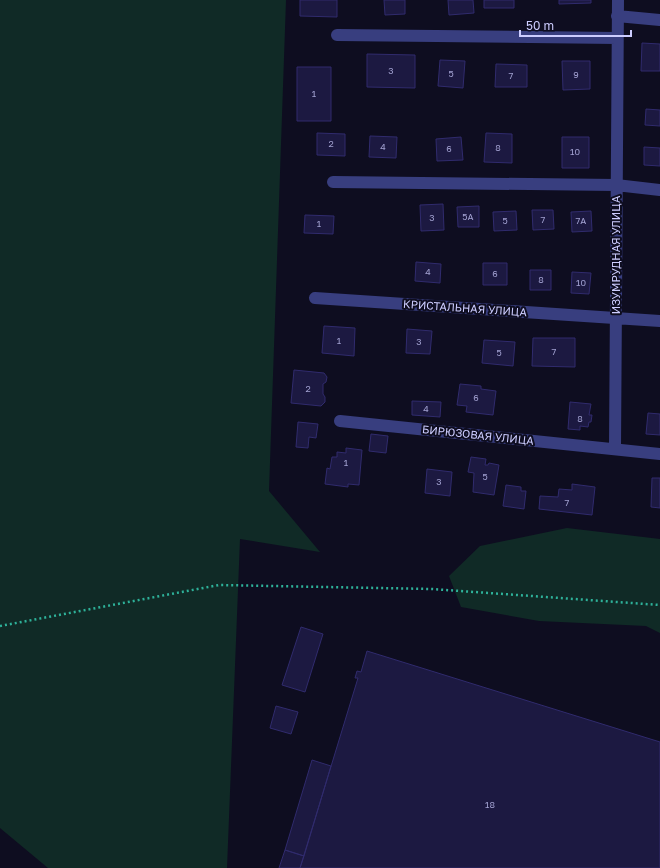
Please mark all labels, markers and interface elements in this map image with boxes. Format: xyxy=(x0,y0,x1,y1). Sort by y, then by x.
scale bar xyxy=(520,12,631,38)
text: 50 m xyxy=(526,18,554,33)
house number: 3 xyxy=(388,65,394,76)
house number: 5 xyxy=(448,68,454,79)
house number: 9 xyxy=(573,69,579,80)
house number: 7 xyxy=(509,70,514,81)
house number: 1 xyxy=(312,88,317,99)
house number: 2 xyxy=(328,138,334,149)
house number: 4 xyxy=(380,141,386,152)
house number: 8 xyxy=(495,142,501,153)
house number: 6 xyxy=(446,143,452,154)
house number: 10 xyxy=(570,146,580,157)
street label: ИЗУМРУДНАЯ УЛИЦА xyxy=(609,195,622,314)
house number: 5А xyxy=(462,211,474,222)
house number: 3 xyxy=(429,212,435,223)
house number: 7 xyxy=(541,214,546,225)
house number: 5 xyxy=(502,215,508,226)
house number: 7А xyxy=(576,215,586,226)
house number: 1 xyxy=(317,218,322,229)
house number: 4 xyxy=(425,266,431,277)
house number: 6 xyxy=(492,268,498,279)
house number: 8 xyxy=(538,274,544,285)
house number: 10 xyxy=(576,277,586,288)
street label: КРИСТАЛЬНАЯ УЛИЦА xyxy=(403,297,528,318)
house number: 1 xyxy=(337,335,342,346)
house number: 3 xyxy=(416,336,422,347)
house number: 7 xyxy=(552,346,557,357)
house number: 5 xyxy=(496,347,502,358)
house number: 2 xyxy=(305,383,311,394)
house number: 6 xyxy=(473,392,479,403)
house number: 4 xyxy=(423,403,429,414)
house number: 8 xyxy=(577,413,583,424)
street label: БИРЮЗОВАЯ УЛИЦА xyxy=(422,422,535,447)
house number: 1 xyxy=(344,457,349,468)
house number: 5 xyxy=(482,471,488,482)
house number: 3 xyxy=(436,476,442,487)
house number: 7 xyxy=(565,497,570,508)
house number: 18 xyxy=(485,799,495,810)

